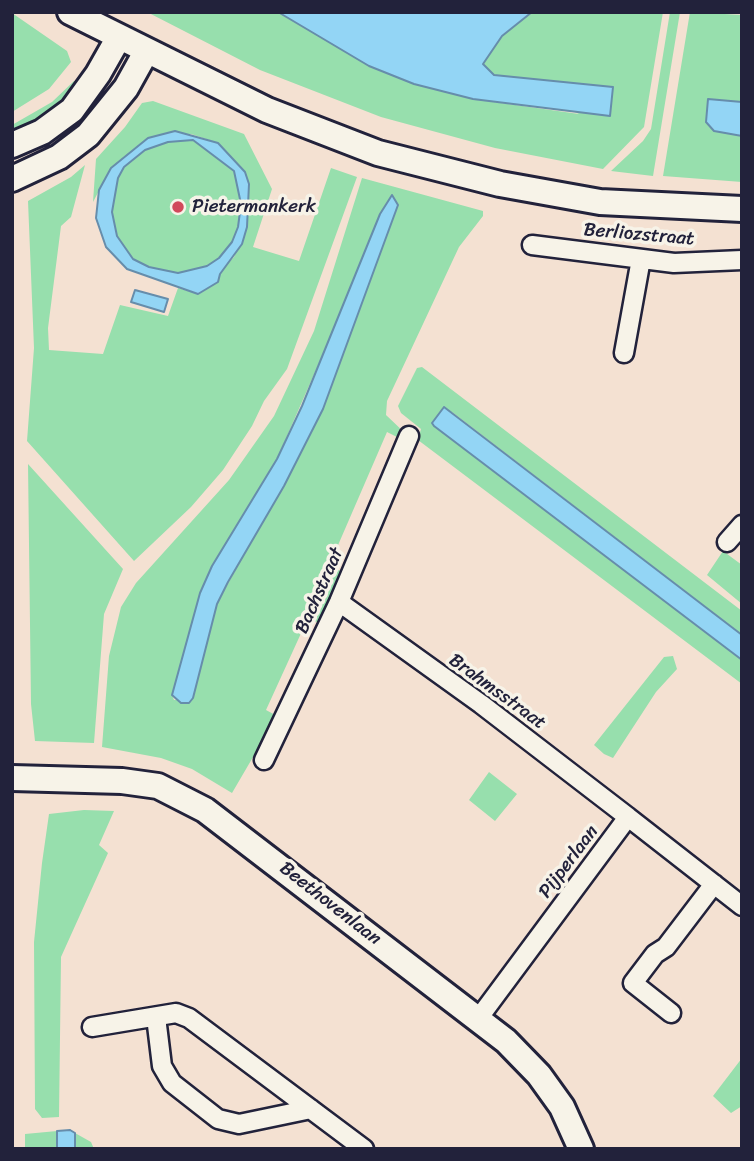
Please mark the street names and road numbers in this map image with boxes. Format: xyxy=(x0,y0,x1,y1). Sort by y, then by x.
street label: Berliozstraat xyxy=(583,219,695,251)
street label: Bachstraat xyxy=(291,545,349,637)
street label: Brahmsstraat xyxy=(444,649,550,735)
street label: Pijperlaan xyxy=(534,821,604,903)
street label: Beethovenlaan xyxy=(275,857,385,951)

